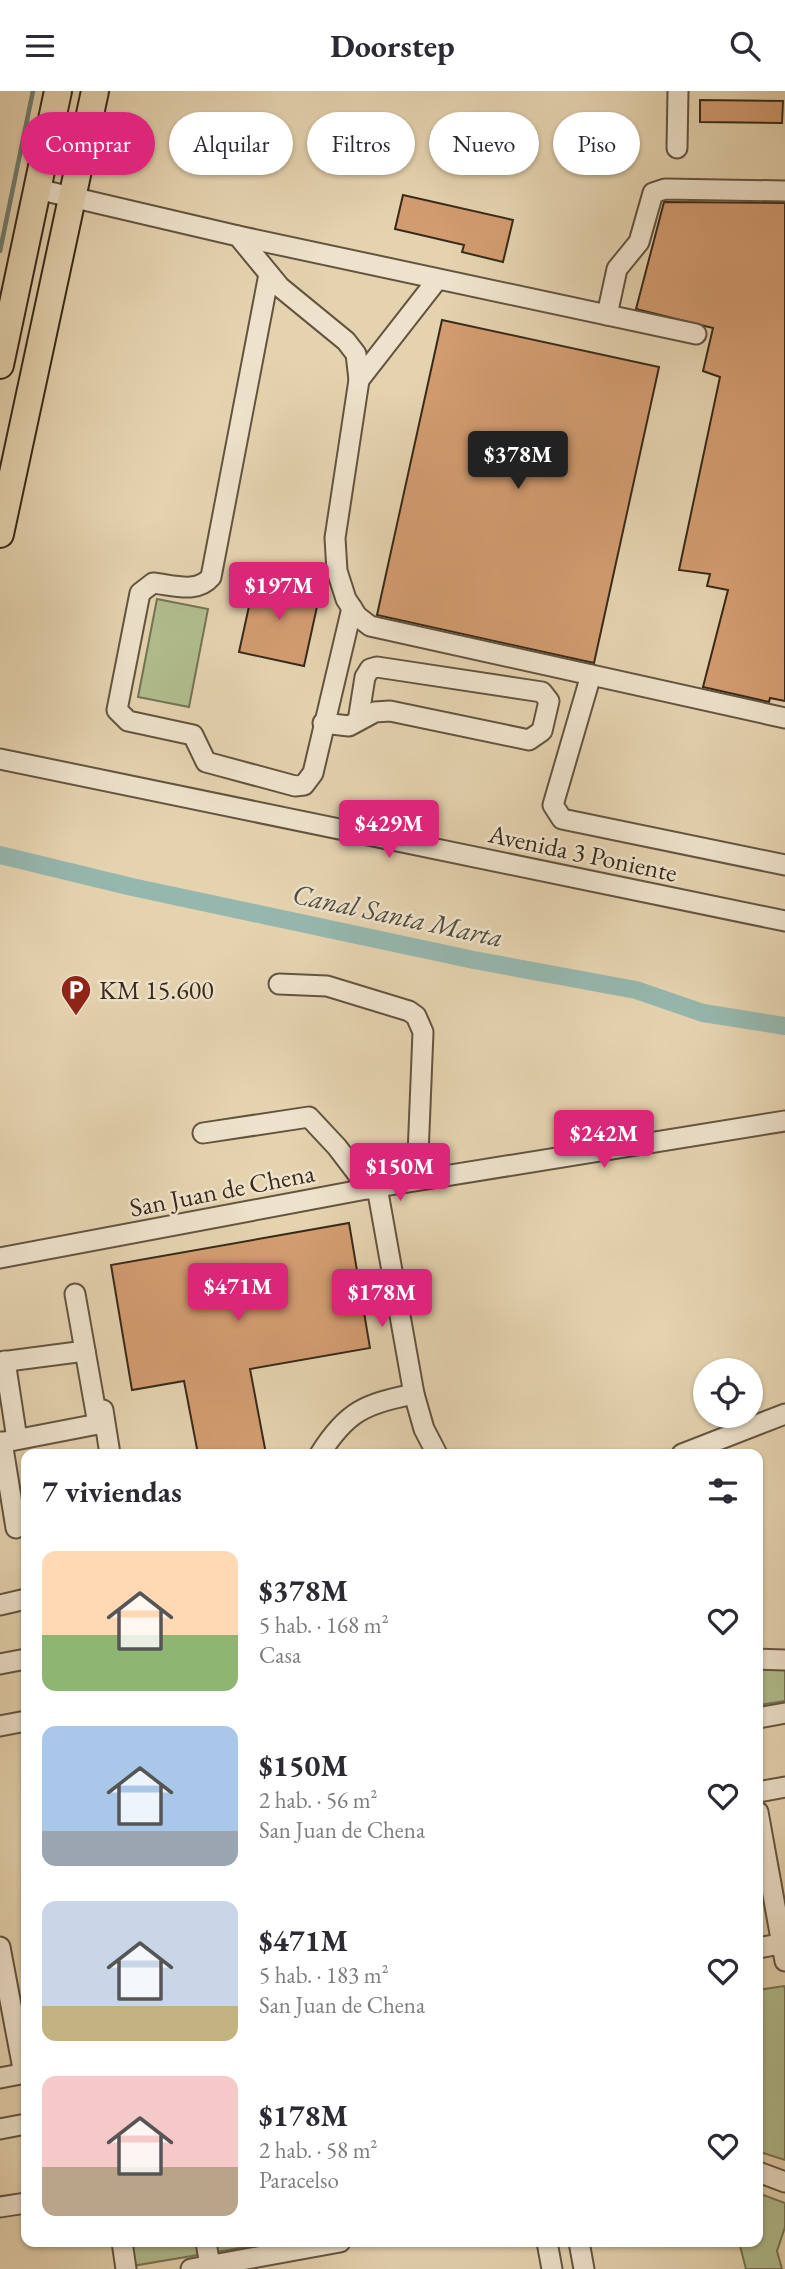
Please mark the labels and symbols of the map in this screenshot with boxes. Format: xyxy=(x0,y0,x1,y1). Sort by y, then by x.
pin: $378M xyxy=(469,431,567,491)
pin: $197M xyxy=(230,563,328,622)
pin: $429M xyxy=(340,801,438,860)
street label: Avenida 3 Poniente xyxy=(485,816,680,890)
water label: Canal Santa Marta xyxy=(289,875,507,955)
parking icon: KM 15.600 xyxy=(59,973,93,1017)
place label: KM 15.600 xyxy=(99,973,214,1007)
pin: $242M xyxy=(555,1111,653,1170)
pin: $150M xyxy=(351,1143,449,1203)
street label: San Juan de Chena xyxy=(127,1155,318,1225)
pin: $471M xyxy=(189,1263,287,1323)
pin: $178M xyxy=(333,1269,431,1329)

